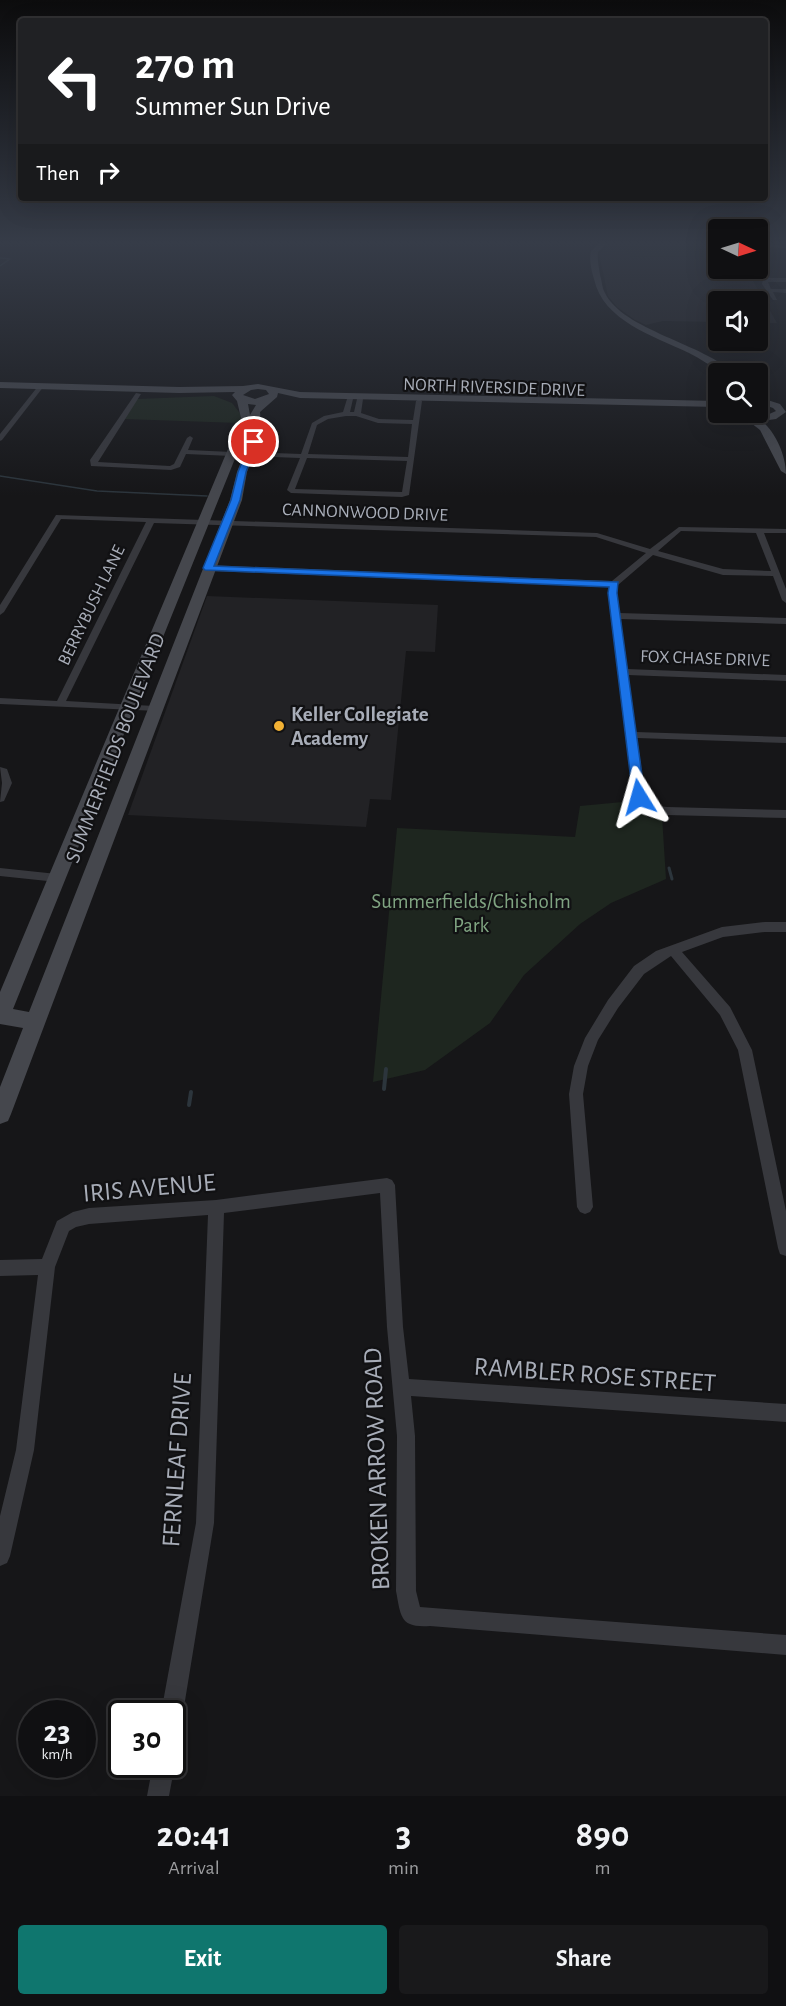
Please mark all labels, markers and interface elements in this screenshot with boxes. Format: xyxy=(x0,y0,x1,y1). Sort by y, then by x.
icon: left xyxy=(36,42,114,120)
text: 270 m xyxy=(135,44,235,86)
text: Summer Sun Drive xyxy=(135,93,331,120)
icon: right xyxy=(92,156,125,189)
text: Then xyxy=(36,162,80,184)
north arrow xyxy=(708,219,768,279)
map controls xyxy=(708,219,768,423)
button: sound xyxy=(708,291,768,351)
button: search xyxy=(708,363,768,423)
street label: NORTH RIVERSIDE DRIVE xyxy=(403,376,585,400)
pin xyxy=(228,416,279,467)
icon: arrive xyxy=(237,425,270,458)
street label: CANNONWOOD DRIVE xyxy=(282,501,448,525)
street label: BERRYBUSH LANE xyxy=(55,542,129,668)
street label: SUMMERFIELDS BOULEVARD xyxy=(62,631,169,866)
street label: FOX CHASE DRIVE xyxy=(640,648,770,670)
place label: Keller Collegiate Academy xyxy=(291,704,429,749)
marker: Keller Collegiate Academy xyxy=(272,719,286,733)
position arrow xyxy=(607,765,671,829)
park label: Summerfields/Chisholm Park xyxy=(371,891,571,936)
street label: IRIS AVENUE xyxy=(82,1169,217,1207)
street label: BROKEN ARROW ROAD xyxy=(360,1347,394,1591)
street label: RAMBLER ROSE STREET xyxy=(473,1354,717,1396)
street label: FERNLEAF DRIVE xyxy=(158,1372,196,1548)
speed limit sign: 30 xyxy=(108,1700,186,1778)
text: 23 xyxy=(43,1717,71,1747)
text: km/h xyxy=(42,1747,72,1762)
text: 20:41 xyxy=(156,1817,232,1853)
text: 3 xyxy=(396,1817,411,1853)
text: 890 xyxy=(576,1817,630,1853)
text: Arrival xyxy=(168,1858,220,1878)
text: min xyxy=(388,1858,419,1878)
text: m xyxy=(595,1858,611,1878)
button: Exit xyxy=(18,1925,387,1994)
button: Share xyxy=(399,1925,768,1994)

